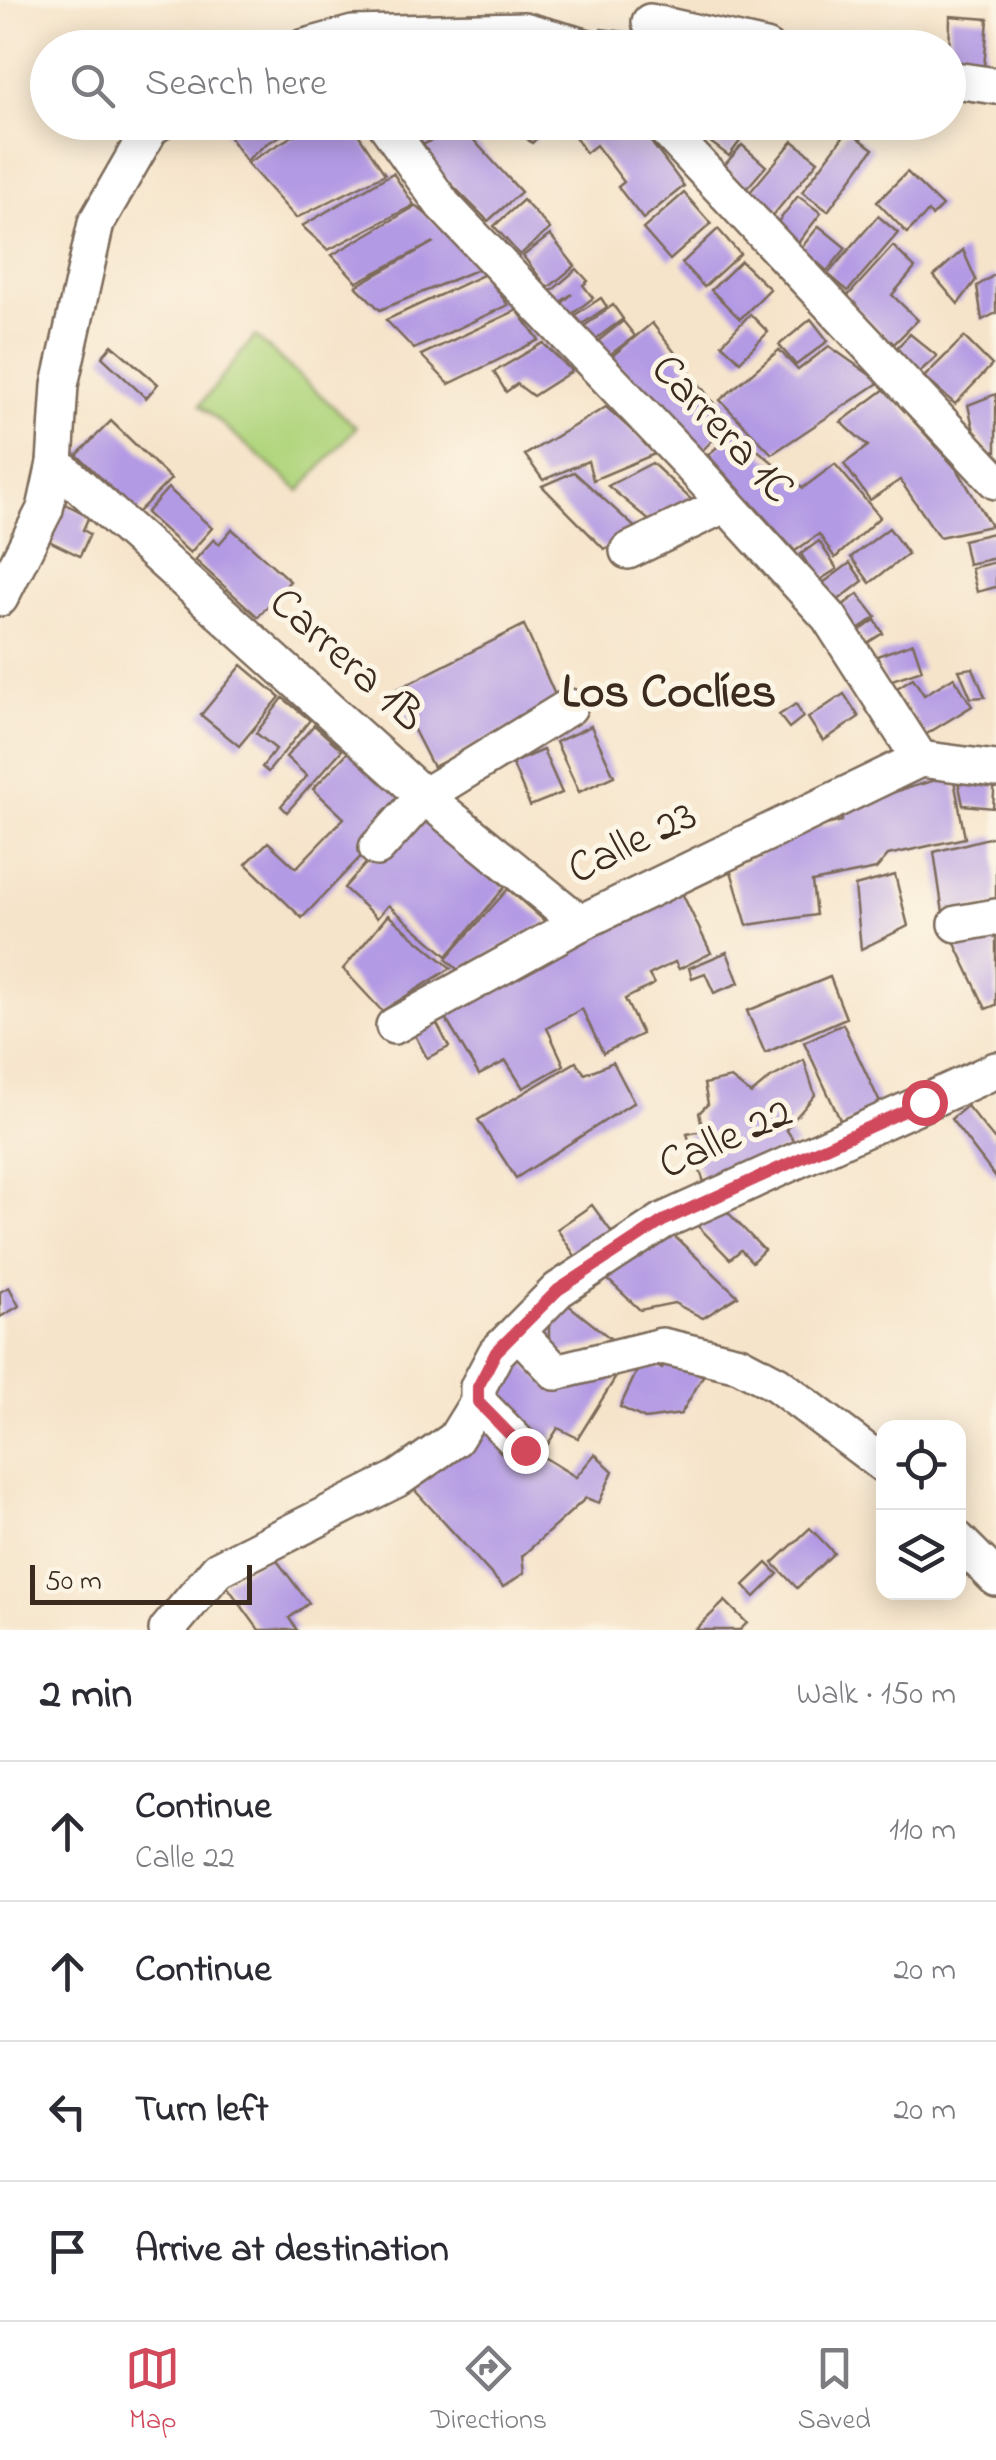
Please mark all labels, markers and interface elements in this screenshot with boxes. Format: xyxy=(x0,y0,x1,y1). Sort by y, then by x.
search box xyxy=(30,30,966,140)
text: Search here xyxy=(145,57,327,113)
icon: search xyxy=(65,58,120,113)
street label: Carrera 1C xyxy=(634,340,808,520)
street label: Carrera 1B xyxy=(253,573,439,749)
district label: Los Coclíes xyxy=(562,659,776,729)
street label: Calle 23 xyxy=(557,784,709,904)
route start xyxy=(902,1080,948,1126)
street label: Calle 22 xyxy=(649,1081,803,1199)
map controls xyxy=(876,1420,966,1600)
button: locate xyxy=(876,1420,966,1510)
route end xyxy=(503,1428,549,1474)
button: layers xyxy=(876,1510,966,1600)
scale bar xyxy=(30,1560,252,1604)
text: 50 m xyxy=(45,1562,102,1603)
text: 2 min xyxy=(40,1665,132,1726)
text: Walk · 150 m xyxy=(797,1672,956,1719)
text: Continue xyxy=(135,1780,271,1836)
icon: ahead xyxy=(40,1804,95,1859)
text: 110 m xyxy=(889,1808,956,1855)
text: Calle 22 xyxy=(135,1836,235,1883)
text: Continue xyxy=(135,1943,271,1999)
icon: ahead xyxy=(40,1944,95,1999)
text: 20 m xyxy=(893,1948,956,1995)
text: Turn left xyxy=(135,2083,268,2139)
icon: left xyxy=(40,2084,95,2139)
text: 20 m xyxy=(893,2088,956,2135)
text: Arrive at destination xyxy=(135,2223,449,2279)
icon: arrive xyxy=(40,2224,95,2279)
tab: Map xyxy=(125,2341,180,2442)
tab: Directions xyxy=(431,2341,547,2442)
tab: Saved xyxy=(798,2341,871,2442)

